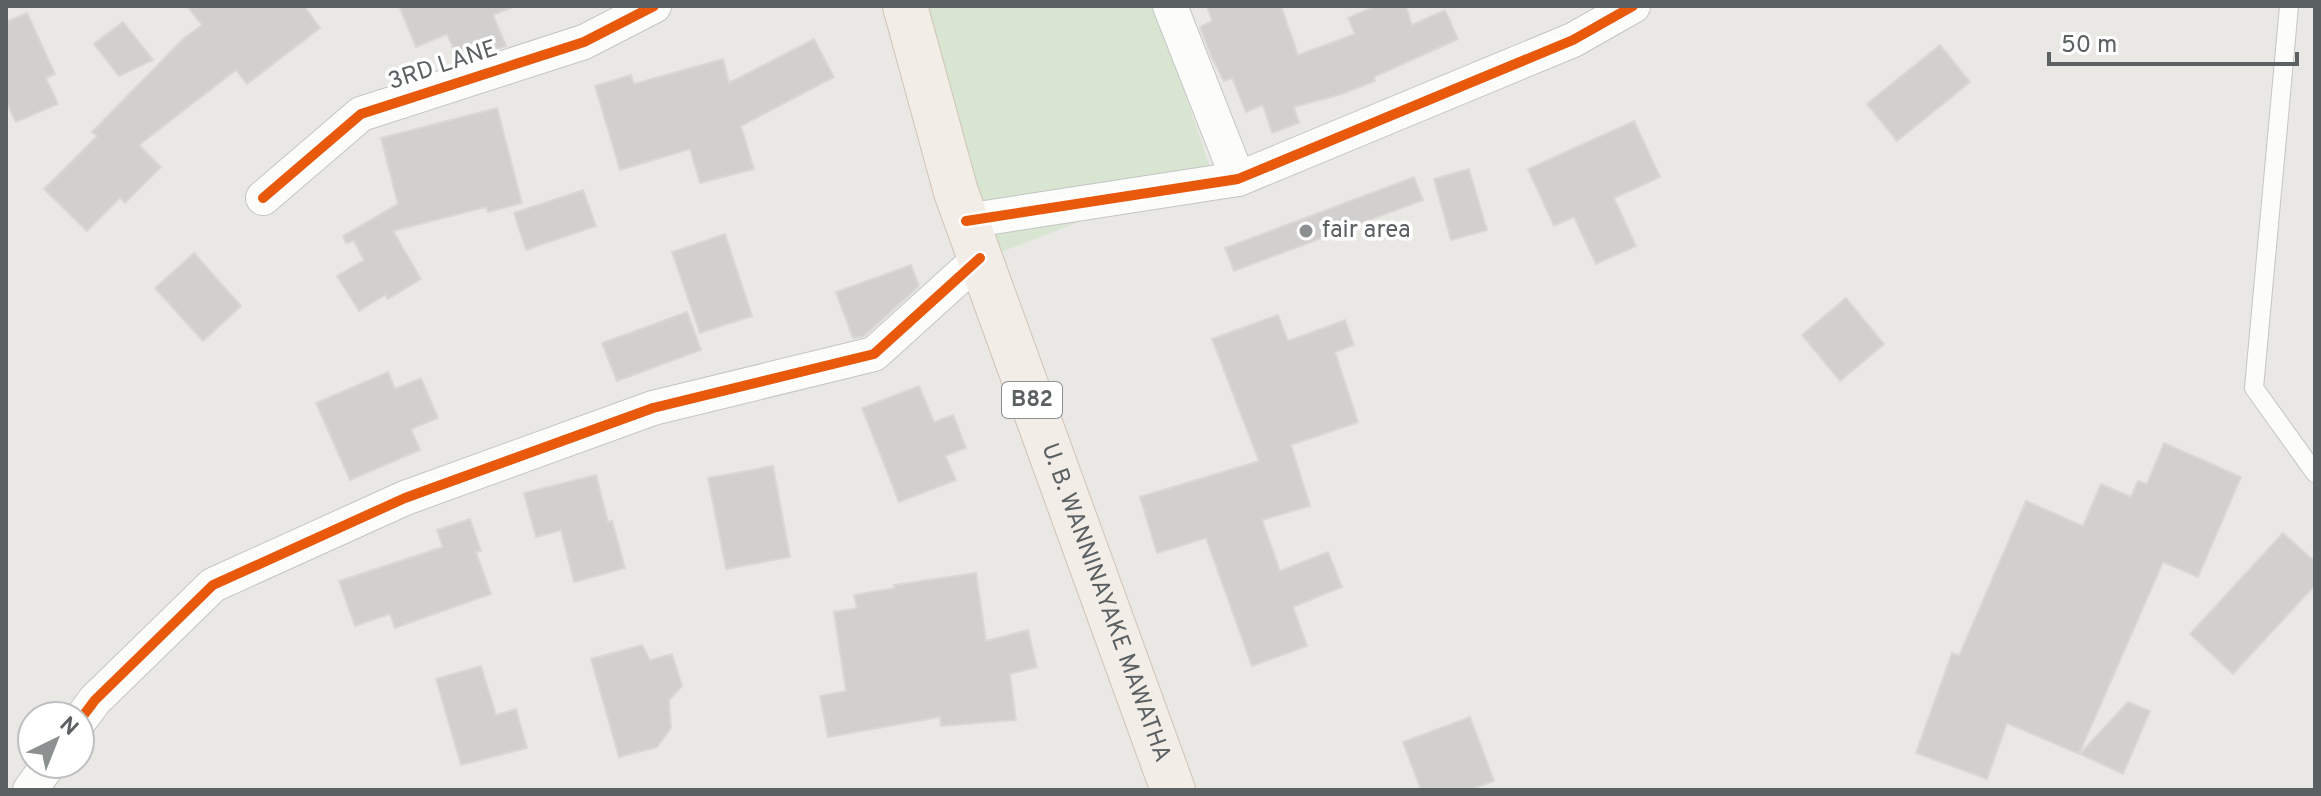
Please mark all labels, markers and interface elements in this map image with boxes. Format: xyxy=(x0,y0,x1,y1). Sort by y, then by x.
scale bar xyxy=(2049,16,2297,66)
text: 50 m xyxy=(2061,31,2117,61)
street label: 3RD LANE xyxy=(385,34,501,98)
place label: fair area xyxy=(1322,216,1411,246)
marker: fair area xyxy=(1297,222,1315,240)
road number: B82 xyxy=(1002,382,1062,418)
street label: U. B. WANNINAYAKE MAWATHA xyxy=(1034,439,1177,767)
north arrow xyxy=(16,700,96,780)
text: N xyxy=(53,712,83,742)

